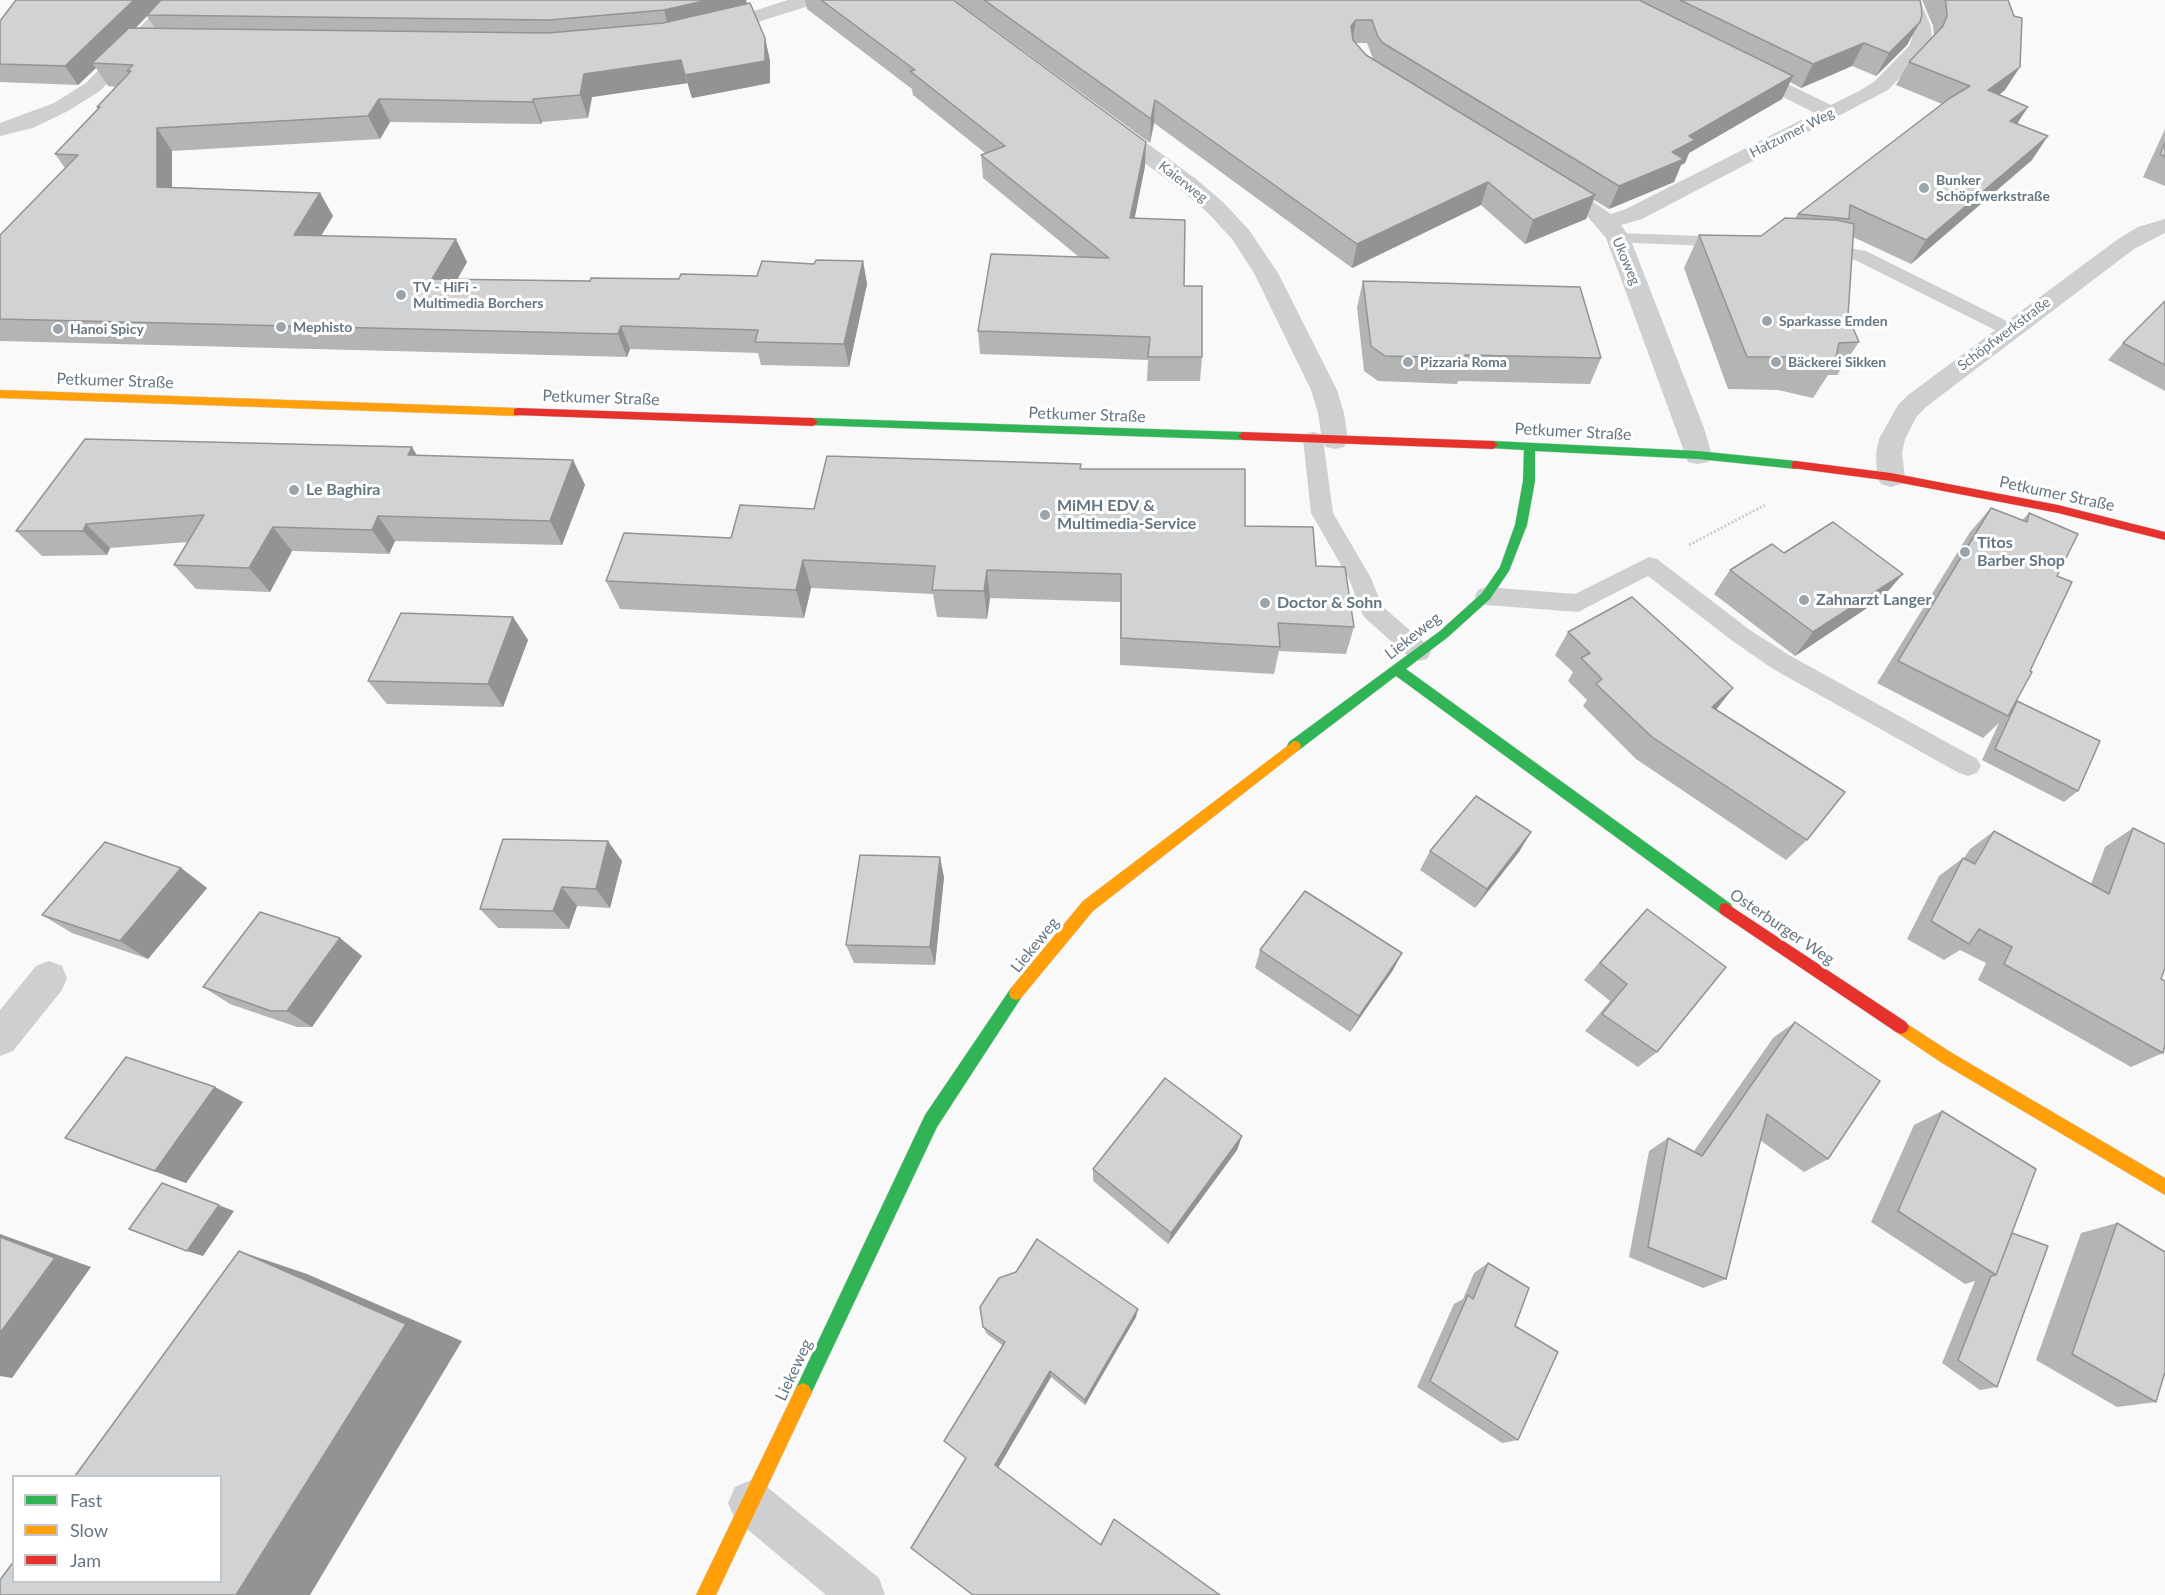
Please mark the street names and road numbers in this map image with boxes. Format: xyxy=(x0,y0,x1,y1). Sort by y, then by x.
street label: Hatzumer Weg xyxy=(1747,105,1837,161)
street label: Kaierweg xyxy=(1155,158,1211,206)
street label: Ukoweg xyxy=(1608,235,1644,287)
street label: Schöpfwerkstraße xyxy=(1954,294,2054,374)
street label: Petkumer Straße xyxy=(56,369,174,393)
street label: Petkumer Straße xyxy=(542,386,660,410)
street label: Petkumer Straße xyxy=(1028,403,1146,427)
street label: Petkumer Straße xyxy=(1514,419,1632,445)
street label: Petkumer Straße xyxy=(1998,472,2116,516)
street label: Liekeweg xyxy=(1381,608,1445,664)
street label: Osterburger Weg xyxy=(1726,885,1838,969)
street label: Liekeweg xyxy=(1007,913,1063,977)
street label: Liekeweg xyxy=(771,1336,817,1404)

